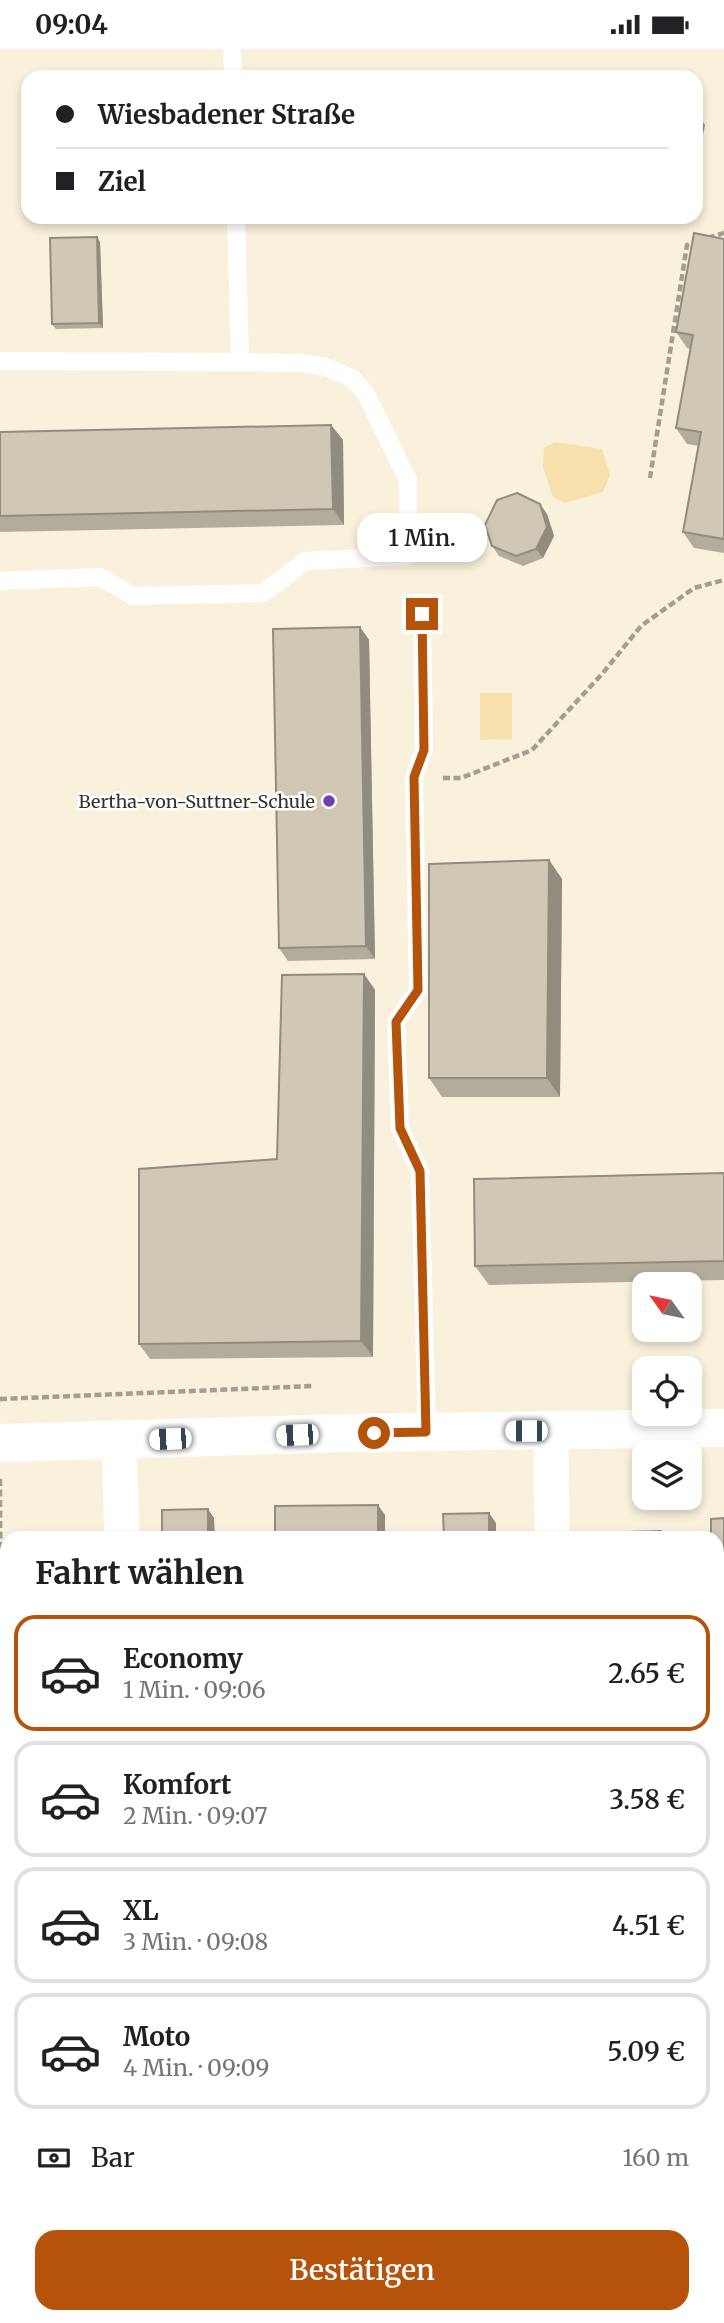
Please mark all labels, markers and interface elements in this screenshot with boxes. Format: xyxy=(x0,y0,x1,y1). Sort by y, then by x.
text: 09:04 xyxy=(35,8,108,41)
text: Wiesbadener Straße xyxy=(98,98,355,131)
text: Ziel xyxy=(98,165,146,198)
callout: 1 Min. xyxy=(357,512,487,561)
text: 1 Min. xyxy=(388,523,456,552)
route end xyxy=(406,598,438,630)
place label: Bertha-von-Suttner-Schule xyxy=(78,790,315,813)
marker: Bertha-von-Suttner-Schule xyxy=(321,793,337,809)
north arrow xyxy=(632,1272,702,1342)
map controls xyxy=(632,1272,702,1510)
button: locate xyxy=(632,1356,702,1426)
route start xyxy=(358,1417,390,1449)
car xyxy=(506,1421,548,1442)
car xyxy=(276,1424,319,1446)
car xyxy=(149,1428,192,1450)
button: layers xyxy=(632,1440,702,1510)
text: Fahrt wählen xyxy=(35,1553,244,1593)
icon: car xyxy=(39,1642,102,1705)
text: Economy xyxy=(123,1642,243,1675)
text: 2.65 € xyxy=(608,1657,685,1690)
text: 1 Min. · 09:06 xyxy=(123,1675,266,1704)
icon: car xyxy=(39,1768,102,1831)
text: Komfort xyxy=(123,1768,232,1801)
text: 3.58 € xyxy=(609,1783,685,1816)
text: 2 Min. · 09:07 xyxy=(123,1801,268,1830)
icon: car xyxy=(39,1894,102,1957)
text: XL xyxy=(123,1894,159,1927)
text: 4.51 € xyxy=(612,1909,685,1942)
text: 3 Min. · 09:08 xyxy=(123,1927,268,1956)
icon: car xyxy=(39,2020,102,2083)
text: Moto xyxy=(123,2020,190,2053)
text: 5.09 € xyxy=(607,2035,685,2068)
text: 4 Min. · 09:09 xyxy=(123,2053,269,2082)
icon: cash xyxy=(35,2139,73,2177)
text: Bar xyxy=(91,2141,135,2174)
text: 160 m xyxy=(623,2143,689,2172)
button: Bestätigen xyxy=(35,2230,689,2310)

